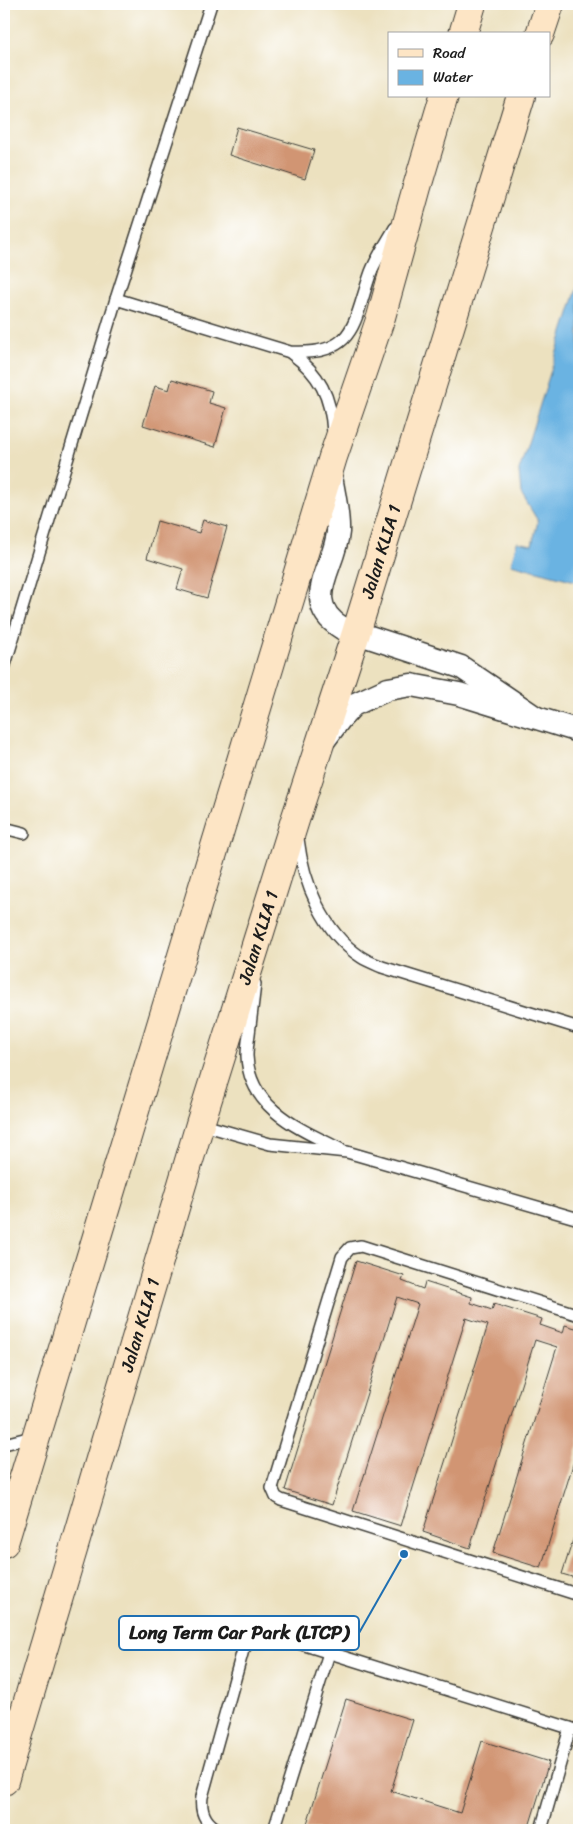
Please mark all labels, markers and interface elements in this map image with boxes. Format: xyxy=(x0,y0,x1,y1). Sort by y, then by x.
legend xyxy=(388,32,550,98)
text: Road xyxy=(433,40,466,66)
text: Water xyxy=(433,64,473,90)
street label: Jalan KLIA 1 xyxy=(351,500,411,603)
street label: Jalan KLIA 1 xyxy=(228,886,288,989)
street label: Jalan KLIA 1 xyxy=(111,1274,169,1377)
callout: Long Term Car Park (LTCP) xyxy=(119,1616,359,1650)
text: Long Term Car Park (LTCP) xyxy=(129,1616,350,1649)

